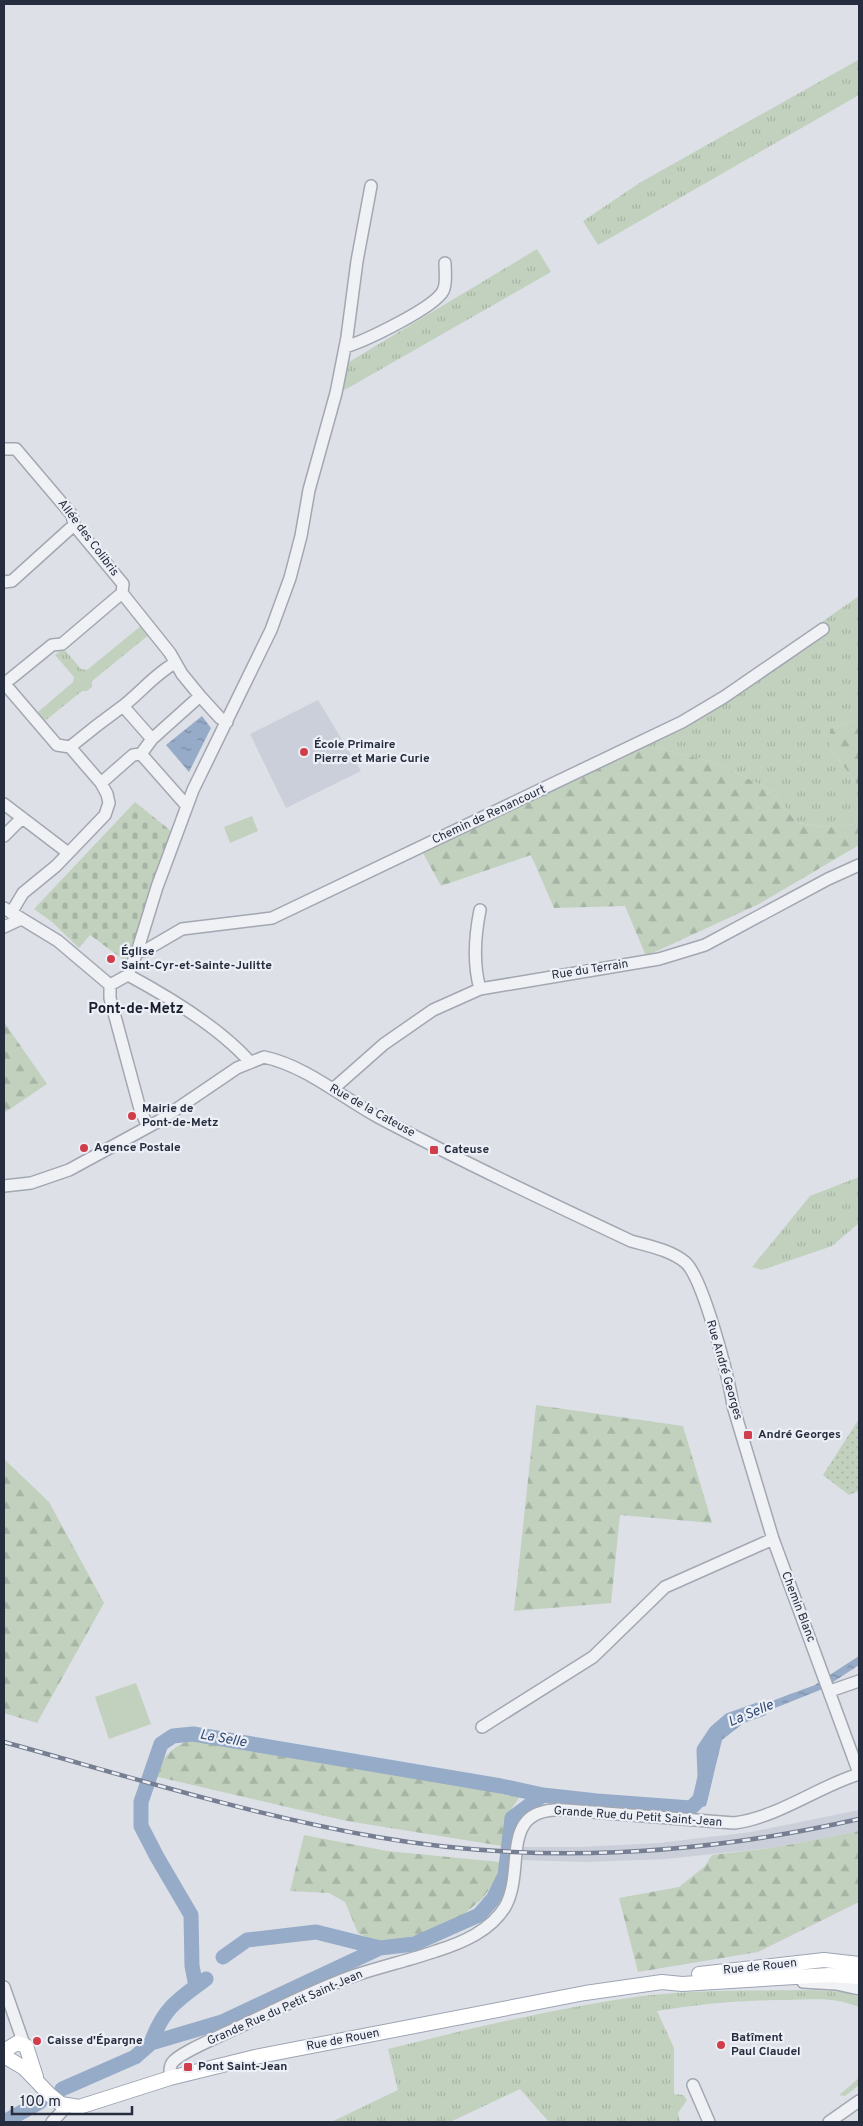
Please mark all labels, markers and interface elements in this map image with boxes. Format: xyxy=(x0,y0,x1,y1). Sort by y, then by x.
street label: Allée des Colibris xyxy=(54,496,122,580)
place label: École Primaire Pierre et Marie Curie xyxy=(314,737,430,767)
marker: École Primaire Pierre et Marie Curie xyxy=(298,746,310,758)
street label: Chemin de Renancourt xyxy=(430,782,548,848)
place label: Église Saint-Cyr-et-Sainte-Julitte xyxy=(121,944,272,974)
marker: Église Saint-Cyr-et-Sainte-Julitte xyxy=(105,953,117,965)
street label: Rue du Terrain xyxy=(551,956,629,984)
district label: Pont-de-Metz xyxy=(88,1000,184,1019)
street label: Rue de la Cateuse xyxy=(326,1081,418,1141)
place label: Mairie de Pont-de-Metz xyxy=(142,1101,218,1131)
marker: Mairie de Pont-de-Metz xyxy=(126,1110,138,1122)
place label: Agence Postale xyxy=(94,1140,181,1156)
marker: Agence Postale xyxy=(78,1142,90,1154)
place label: Cateuse xyxy=(444,1142,489,1158)
marker: Cateuse xyxy=(428,1144,440,1156)
street label: Rue André Georges xyxy=(702,1318,746,1422)
place label: André Georges xyxy=(758,1427,841,1443)
marker: André Georges xyxy=(742,1429,754,1441)
street label: Chemin Blanc xyxy=(777,1569,819,1645)
water label: La Selle xyxy=(726,1697,777,1731)
water label: La Selle xyxy=(198,1727,249,1752)
street label: Grande Rue du Petit Saint-Jean xyxy=(553,1803,723,1831)
street label: Rue de Rouen xyxy=(722,1955,798,1979)
street label: Grande Rue du Petit Saint-Jean xyxy=(205,1966,365,2050)
street label: Rue de Rouen xyxy=(305,2025,381,2055)
place label: Batîment Paul Claudel xyxy=(731,2030,801,2060)
place label: Caisse d'Épargne xyxy=(47,2033,143,2049)
marker: Caisse d'Épargne xyxy=(31,2035,43,2047)
marker: Batîment Paul Claudel xyxy=(715,2039,727,2051)
place label: Pont Saint-Jean xyxy=(198,2059,287,2075)
marker: Pont Saint-Jean xyxy=(182,2061,194,2073)
scale bar xyxy=(12,2084,132,2116)
text: 100 m xyxy=(20,2093,61,2112)

